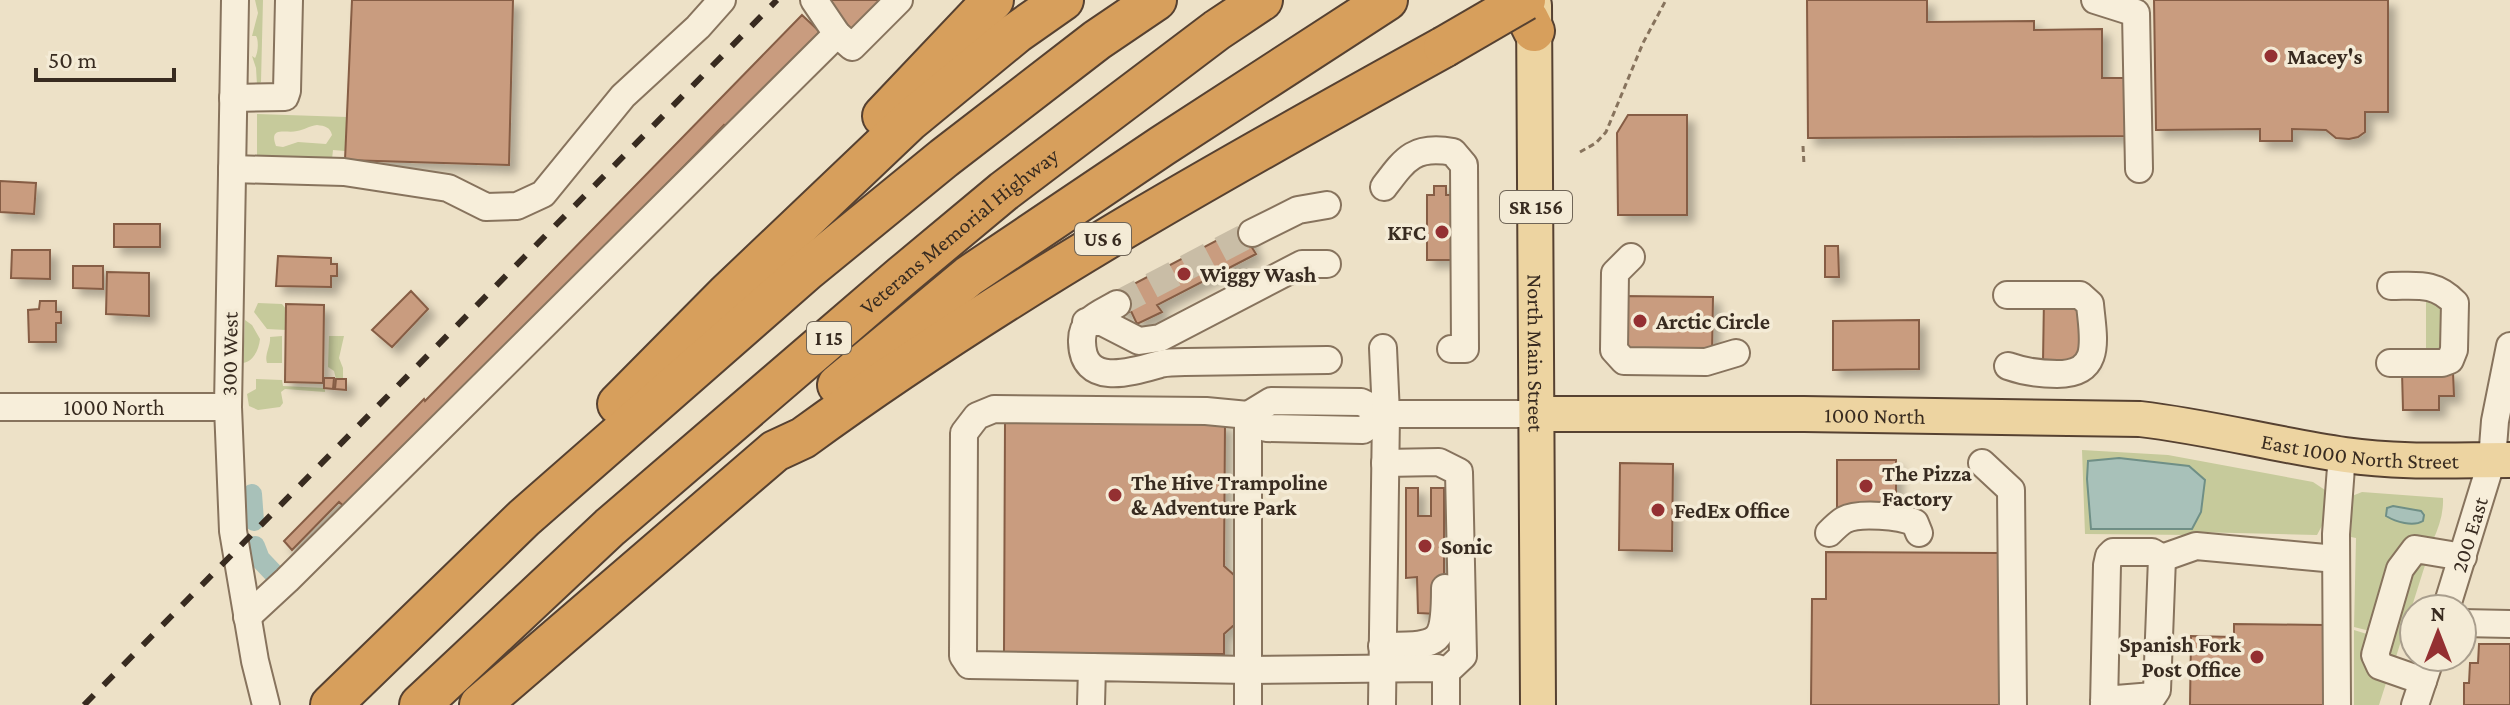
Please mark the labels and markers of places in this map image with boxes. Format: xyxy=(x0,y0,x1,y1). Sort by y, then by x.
place label: Macey's xyxy=(2287,44,2363,69)
marker: Macey's xyxy=(2262,47,2280,65)
place label: KFC xyxy=(1387,220,1426,245)
marker: KFC xyxy=(1433,223,1451,241)
place label: Wiggy Wash xyxy=(1199,262,1317,287)
marker: Wiggy Wash xyxy=(1175,265,1193,283)
place label: Arctic Circle xyxy=(1655,309,1770,334)
marker: Arctic Circle xyxy=(1631,312,1649,330)
place label: The Pizza Factory xyxy=(1882,461,1972,511)
place label: The Hive Trampoline & Adventure Park xyxy=(1131,470,1328,520)
marker: The Pizza Factory xyxy=(1857,477,1875,495)
marker: The Hive Trampoline & Adventure Park xyxy=(1106,486,1124,504)
place label: FedEx Office xyxy=(1674,498,1790,523)
marker: FedEx Office xyxy=(1649,501,1667,519)
place label: Sonic xyxy=(1441,534,1492,559)
marker: Sonic xyxy=(1416,537,1434,555)
place label: Spanish Fork Post Office xyxy=(2120,632,2242,682)
marker: Spanish Fork Post Office xyxy=(2248,648,2266,666)

